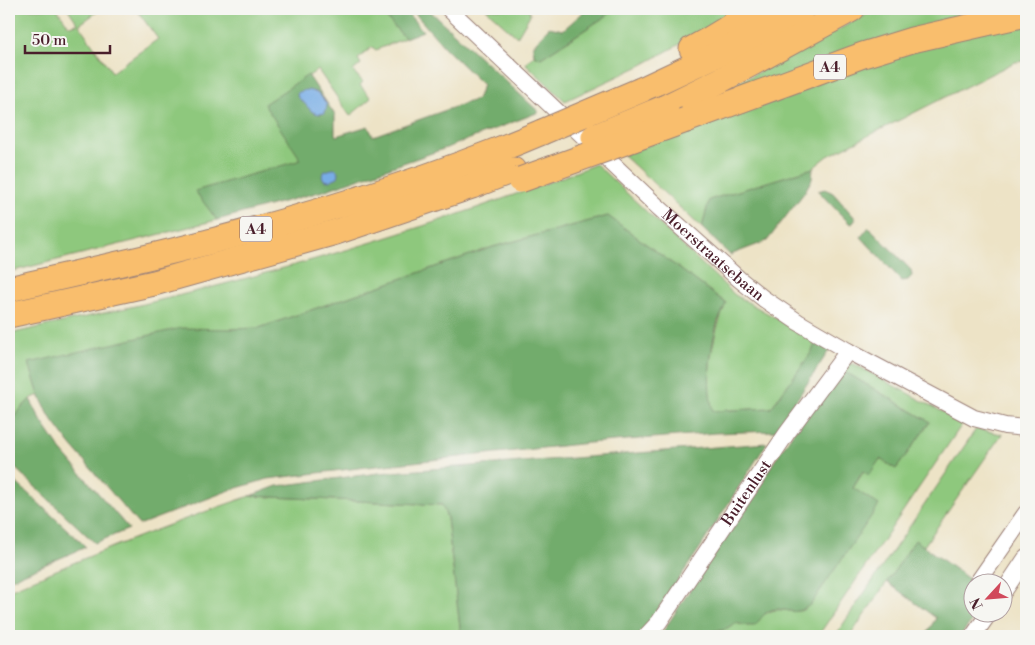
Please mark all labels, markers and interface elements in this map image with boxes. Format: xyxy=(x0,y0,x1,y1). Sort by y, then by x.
scale bar xyxy=(25,22,110,54)
text: 50 m xyxy=(32,31,66,50)
road number: A4 xyxy=(814,54,846,80)
street label: Moerstraatsebaan xyxy=(658,205,769,306)
road number: A4 xyxy=(240,216,272,242)
street label: Buitenlust xyxy=(716,456,776,531)
north arrow xyxy=(962,572,1012,622)
text: N xyxy=(967,594,988,612)

